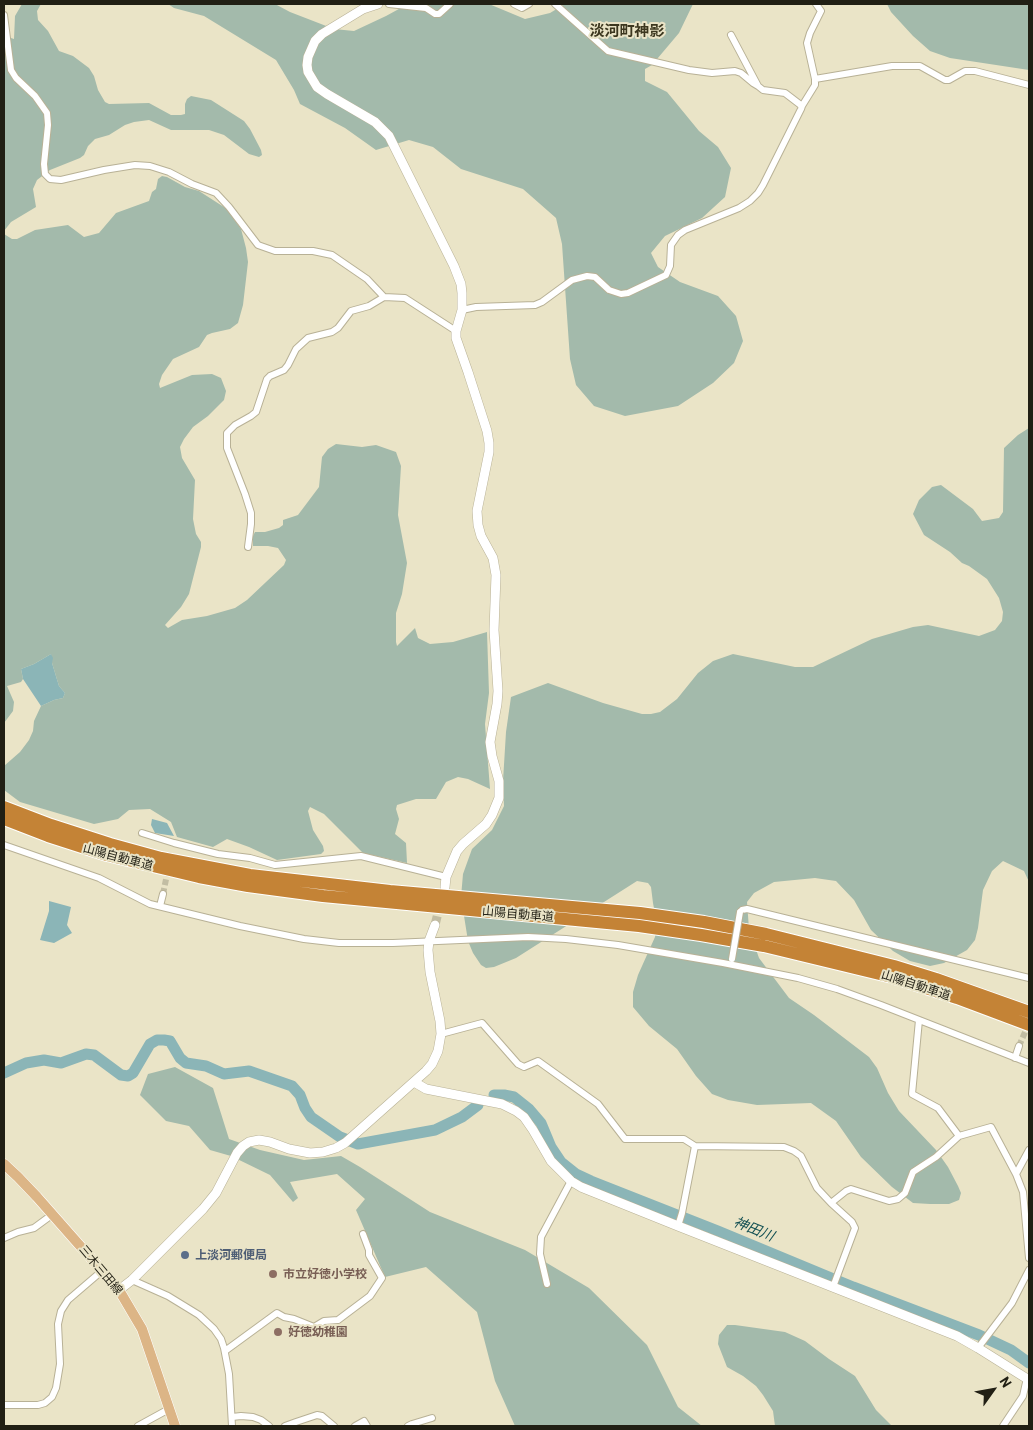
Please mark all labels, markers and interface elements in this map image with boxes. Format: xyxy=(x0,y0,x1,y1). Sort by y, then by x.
district label: 淡河町神影 xyxy=(590,22,664,40)
street label: 山陽自動車道 xyxy=(81,841,155,873)
street label: 山陽自動車道 xyxy=(482,904,554,924)
street label: 山陽自動車道 xyxy=(880,967,952,1003)
water label: 神田川 xyxy=(731,1213,777,1245)
street label: 三木三田線 xyxy=(76,1242,126,1298)
place label: 上淡河郵便局 xyxy=(195,1248,267,1262)
marker: 上淡河郵便局 xyxy=(179,1249,191,1261)
place label: 市立好徳小学校 xyxy=(283,1267,367,1281)
marker: 市立好徳小学校 xyxy=(267,1268,279,1280)
place label: 好徳幼稚園 xyxy=(288,1325,348,1339)
marker: 好徳幼稚園 xyxy=(272,1326,284,1338)
north arrow xyxy=(968,1365,1018,1415)
text: N xyxy=(996,1373,1016,1390)

